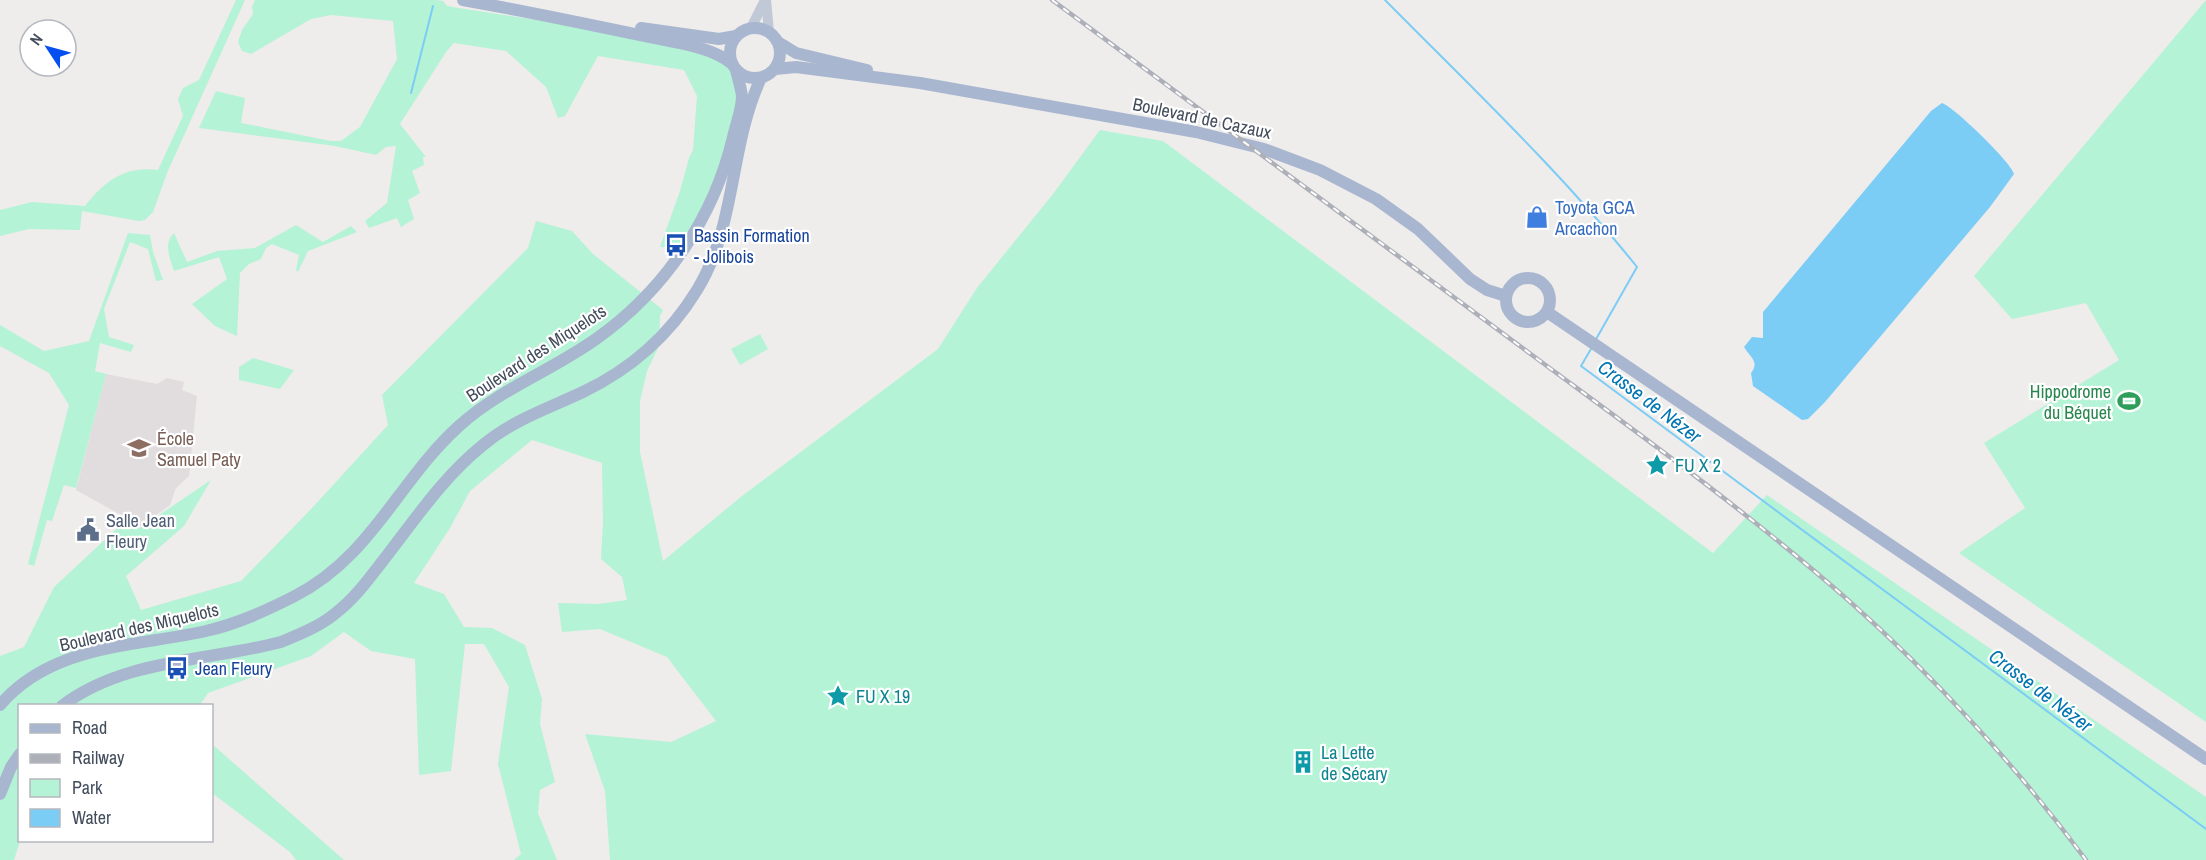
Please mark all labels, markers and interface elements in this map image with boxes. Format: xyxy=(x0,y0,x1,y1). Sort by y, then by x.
north arrow xyxy=(18,18,78,78)
text: N xyxy=(24,29,48,49)
street label: Boulevard de Cazaux xyxy=(1130,91,1274,145)
place label: Toyota GCA Arcachon xyxy=(1554,195,1635,241)
shop icon: Toyota GCA Arcachon xyxy=(1524,204,1550,230)
place label: Bassin Formation - Jolibois xyxy=(694,223,810,269)
bus stop icon: Bassin Formation - Jolibois xyxy=(663,232,689,258)
street label: Boulevard des Miquelots xyxy=(461,298,611,408)
water label: Crasse de Nézer xyxy=(1593,353,1708,449)
place label: Hippodrome du Béquet xyxy=(2030,379,2111,425)
sports icon: Hippodrome du Béquet xyxy=(2116,388,2142,414)
place label: École Samuel Paty xyxy=(157,426,241,472)
school or university icon: École Samuel Paty xyxy=(126,435,152,461)
place icon: FU X 2 xyxy=(1644,452,1670,478)
place label: FU X 2 xyxy=(1675,453,1721,478)
place label: Salle Jean Fleury xyxy=(106,508,175,554)
public building icon: Salle Jean Fleury xyxy=(75,517,101,543)
street label: Boulevard des Miquelots xyxy=(57,597,221,657)
water label: Crasse de Nézer xyxy=(1984,642,2099,738)
bus stop icon: Jean Fleury xyxy=(164,655,190,681)
place label: Jean Fleury xyxy=(195,656,273,681)
place icon: FU X 19 xyxy=(825,683,851,709)
place label: FU X 19 xyxy=(856,684,910,709)
legend xyxy=(18,704,213,842)
text: Road xyxy=(72,715,107,740)
place label: La Lette de Sécary xyxy=(1321,740,1388,786)
text: Railway xyxy=(72,745,125,770)
building icon: La Lette de Sécary xyxy=(1290,749,1316,775)
text: Park xyxy=(72,775,103,800)
text: Water xyxy=(72,805,111,830)

